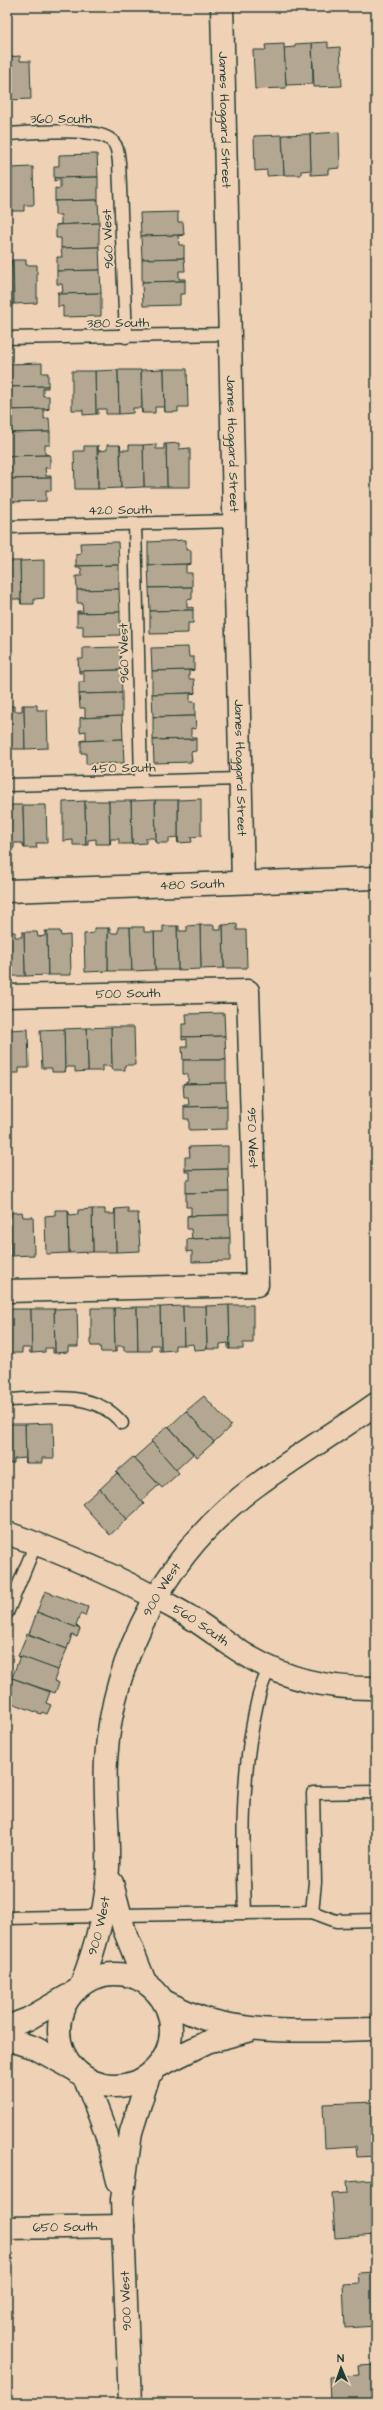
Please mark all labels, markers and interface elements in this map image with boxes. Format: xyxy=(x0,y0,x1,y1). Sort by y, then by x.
street label: James Hoggard Street xyxy=(214,51,235,189)
street label: 360 South xyxy=(30,110,93,128)
street label: 960 West xyxy=(98,208,118,269)
street label: 380 South xyxy=(87,313,150,333)
street label: James Hoggard Street xyxy=(222,375,243,513)
street label: 420 South xyxy=(88,500,153,520)
street label: 960 West xyxy=(114,622,134,683)
street label: James Hoggard Street xyxy=(230,699,251,837)
street label: 450 South xyxy=(90,758,156,778)
street label: 480 South xyxy=(159,874,225,895)
street label: 500 South xyxy=(95,984,161,1003)
street label: 950 West xyxy=(243,1107,262,1169)
street label: 900 West xyxy=(138,1558,186,1619)
street label: 560 South xyxy=(169,1600,233,1651)
street label: 900 West xyxy=(83,1894,115,1958)
street label: 650 South xyxy=(32,2217,98,2237)
street label: 900 West xyxy=(116,2270,136,2331)
north arrow xyxy=(321,2348,361,2388)
text: N xyxy=(337,2351,344,2366)

